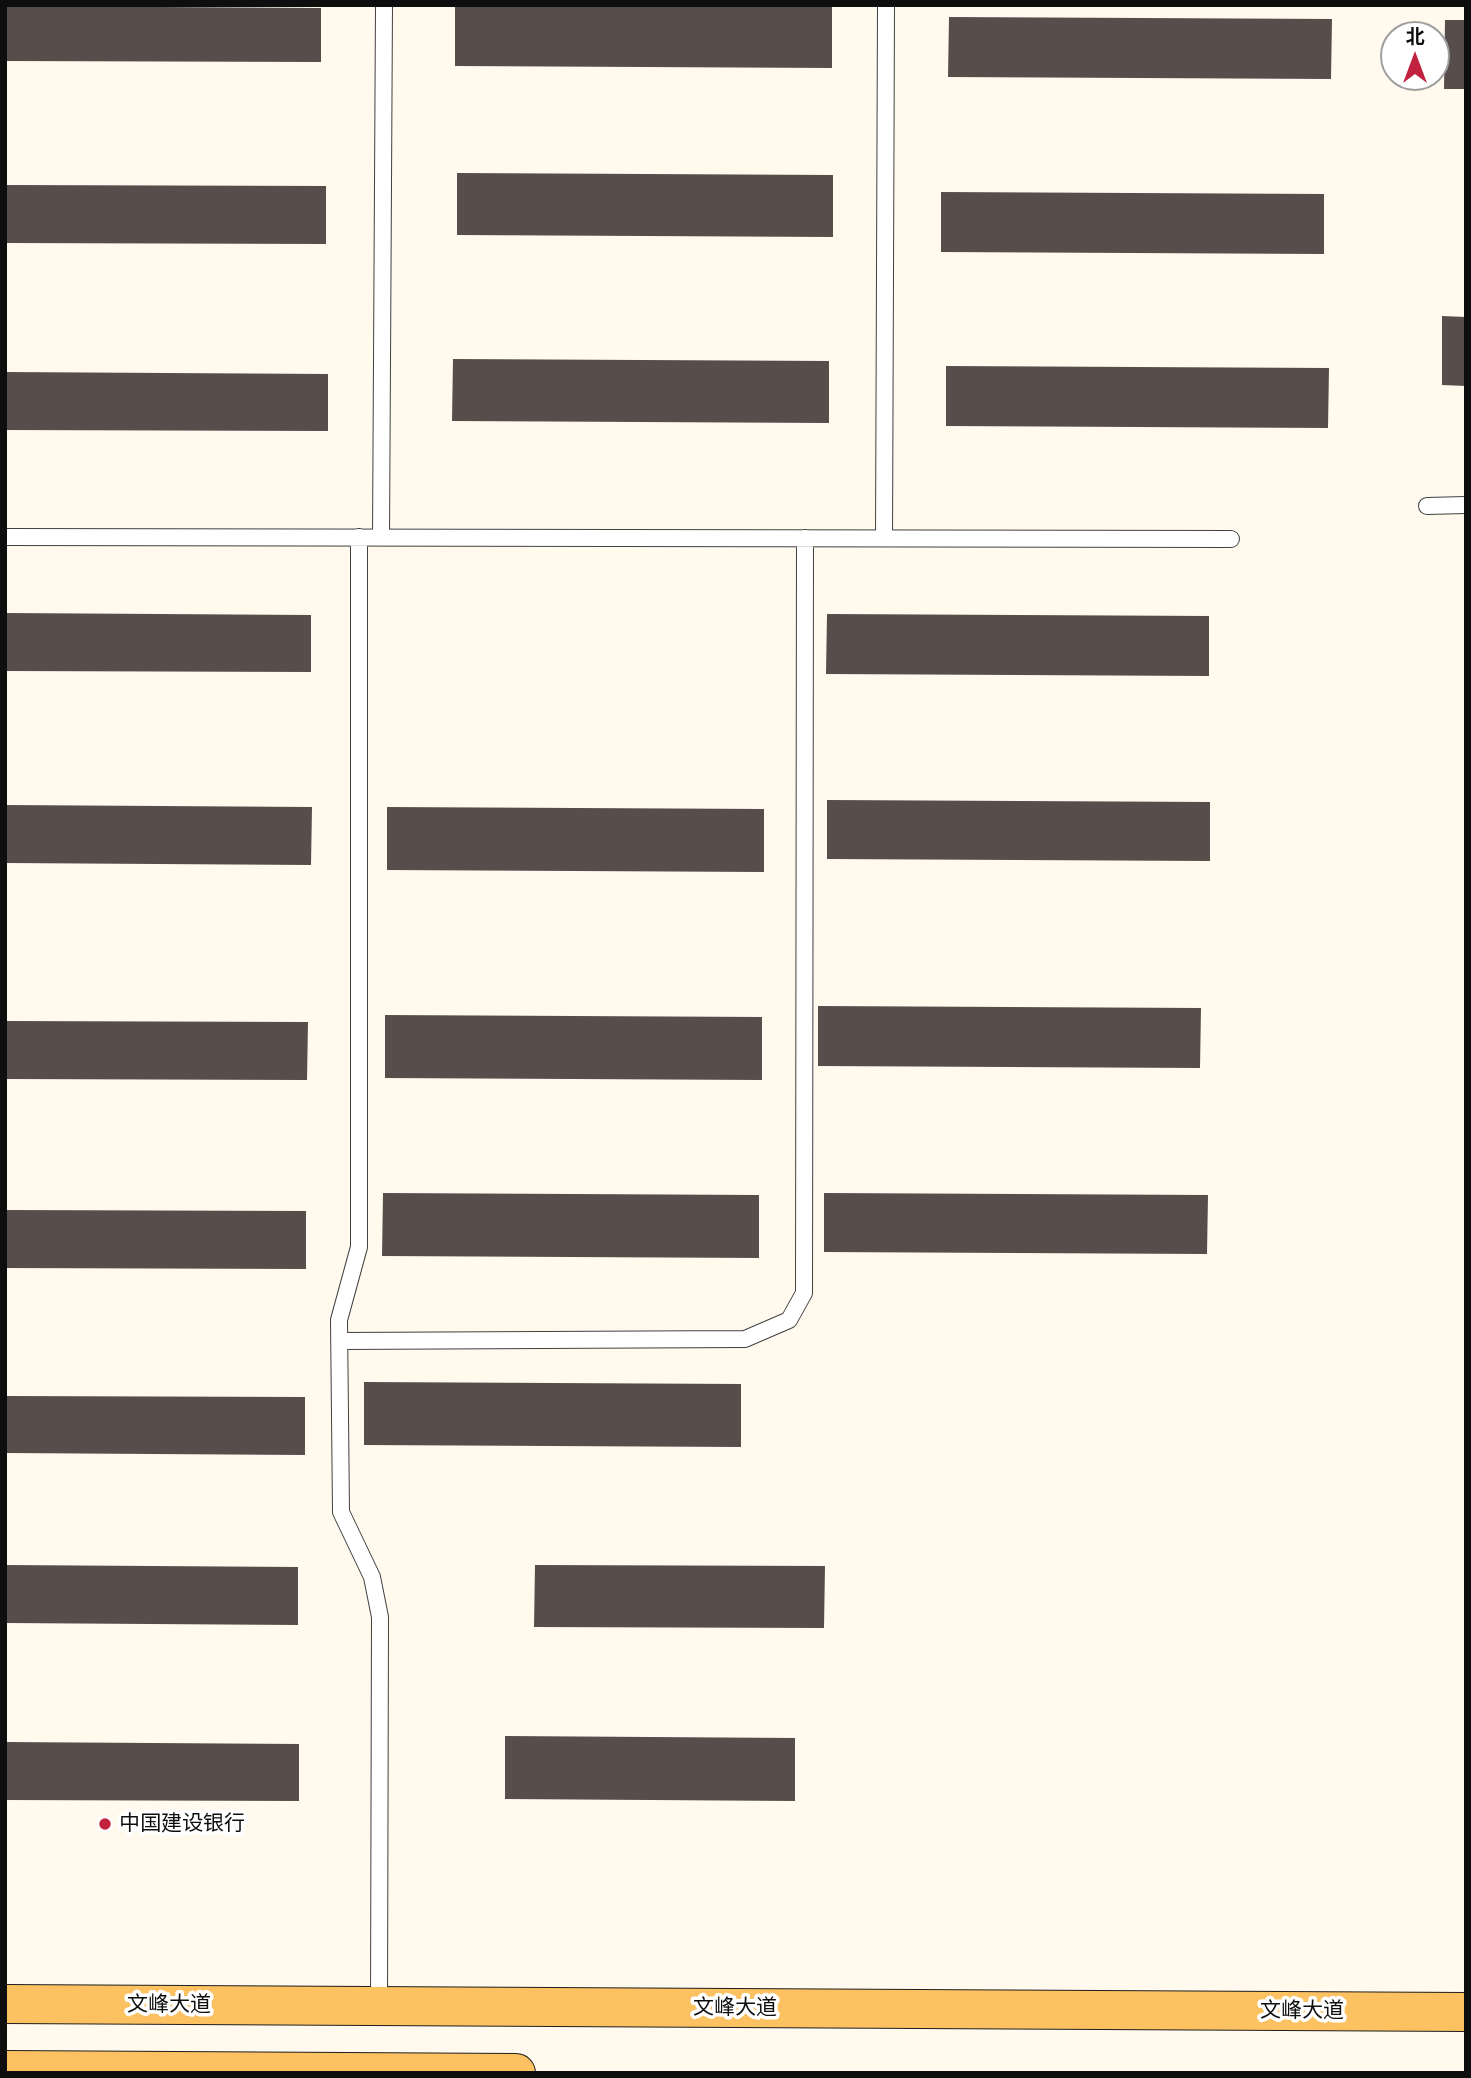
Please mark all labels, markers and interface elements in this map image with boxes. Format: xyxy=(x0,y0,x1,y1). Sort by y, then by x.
north arrow xyxy=(1380,21,1450,91)
text: 北 xyxy=(1405,26,1425,47)
place label: 中国建设银行 xyxy=(119,1811,245,1837)
marker: 中国建设银行 xyxy=(97,1816,113,1832)
street label: 文峰大道 xyxy=(127,1992,211,2018)
street label: 文峰大道 xyxy=(693,1995,777,2021)
street label: 文峰大道 xyxy=(1260,1998,1344,2024)

